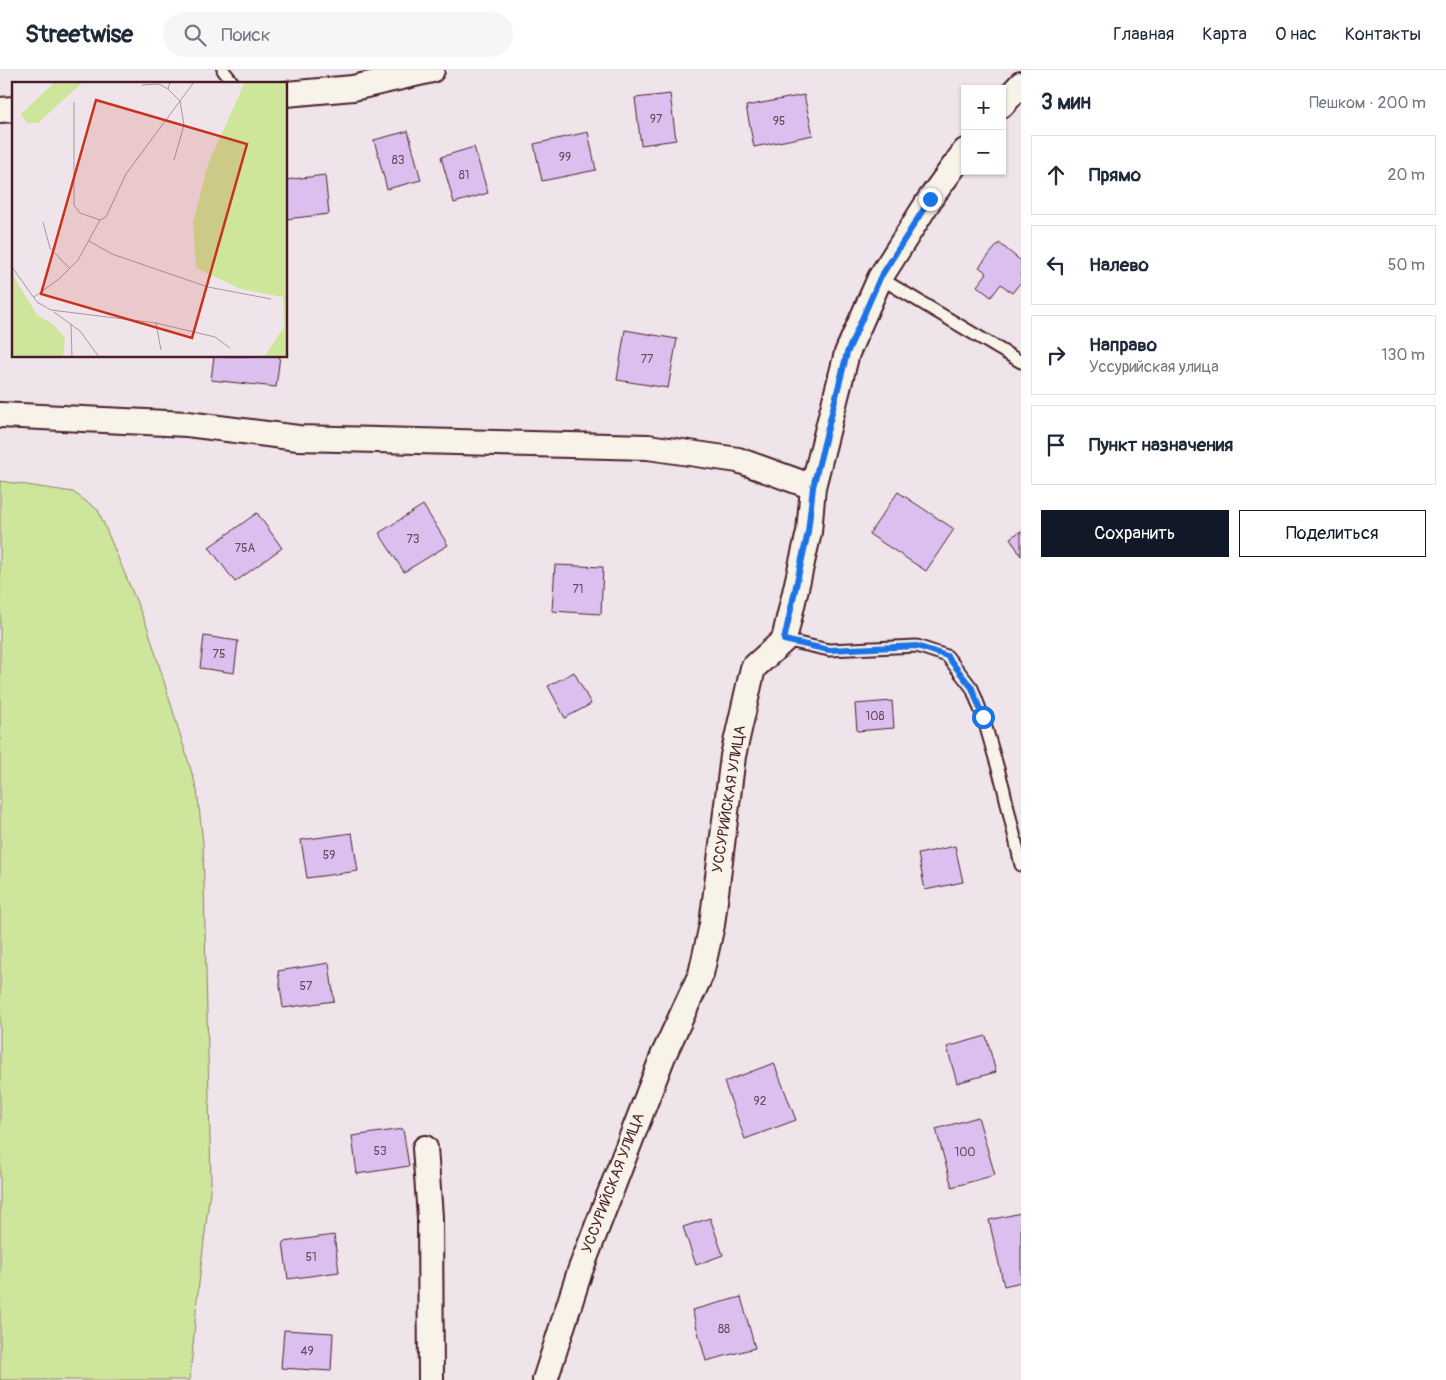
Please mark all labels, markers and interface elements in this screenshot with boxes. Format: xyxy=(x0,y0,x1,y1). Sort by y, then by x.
search box xyxy=(163,12,513,57)
text: Streetwise xyxy=(25,20,133,49)
icon: search xyxy=(181,21,209,49)
text: Поиск xyxy=(221,23,271,47)
text: Главная xyxy=(1113,23,1174,46)
text: Карта xyxy=(1202,23,1247,46)
text: О нас xyxy=(1275,23,1317,46)
text: Контакты xyxy=(1345,23,1421,46)
inset map xyxy=(12,82,288,358)
map controls xyxy=(961,85,1006,175)
button: + xyxy=(961,85,1006,130)
text: 3 мин xyxy=(1041,89,1091,116)
text: Пешком · 200 m xyxy=(1309,93,1426,113)
house number: 97 xyxy=(650,112,663,127)
house number: 95 xyxy=(773,114,785,129)
button: − xyxy=(961,130,1006,175)
house number: 99 xyxy=(559,150,571,165)
house number: 83 xyxy=(392,153,405,168)
icon: ahead xyxy=(1042,161,1070,189)
text: Прямо xyxy=(1089,163,1141,187)
text: 20 m xyxy=(1387,165,1425,185)
house number: 81 xyxy=(459,168,469,183)
route end xyxy=(919,188,942,211)
icon: left xyxy=(1042,251,1070,279)
text: Налево xyxy=(1089,253,1149,277)
text: 50 m xyxy=(1388,255,1425,275)
text: Направо xyxy=(1089,333,1157,357)
icon: right xyxy=(1042,341,1070,369)
text: 130 m xyxy=(1381,345,1425,365)
house number: 77 xyxy=(641,352,654,367)
text: Уссурийская улица xyxy=(1089,357,1219,377)
icon: arrive xyxy=(1042,431,1070,459)
text: Пункт назначения xyxy=(1089,433,1233,457)
button: Сохранить xyxy=(1041,510,1229,557)
button: Поделиться xyxy=(1239,510,1426,557)
house number: 73 xyxy=(406,532,420,547)
house number: 75А xyxy=(235,541,256,556)
house number: 71 xyxy=(572,582,584,597)
house number: 75 xyxy=(213,647,225,662)
route start xyxy=(972,706,995,729)
house number: 108 xyxy=(866,709,884,724)
street label: УССУРИЙСКАЯ УЛИЦА xyxy=(708,724,750,874)
house number: 59 xyxy=(323,848,335,863)
house number: 57 xyxy=(300,979,313,994)
house number: 92 xyxy=(754,1094,767,1109)
street label: УССУРИЙСКАЯ УЛИЦА xyxy=(577,1110,649,1256)
house number: 53 xyxy=(373,1144,387,1159)
house number: 100 xyxy=(954,1145,976,1160)
house number: 51 xyxy=(305,1250,317,1265)
house number: 88 xyxy=(718,1322,730,1337)
house number: 49 xyxy=(300,1344,314,1359)

